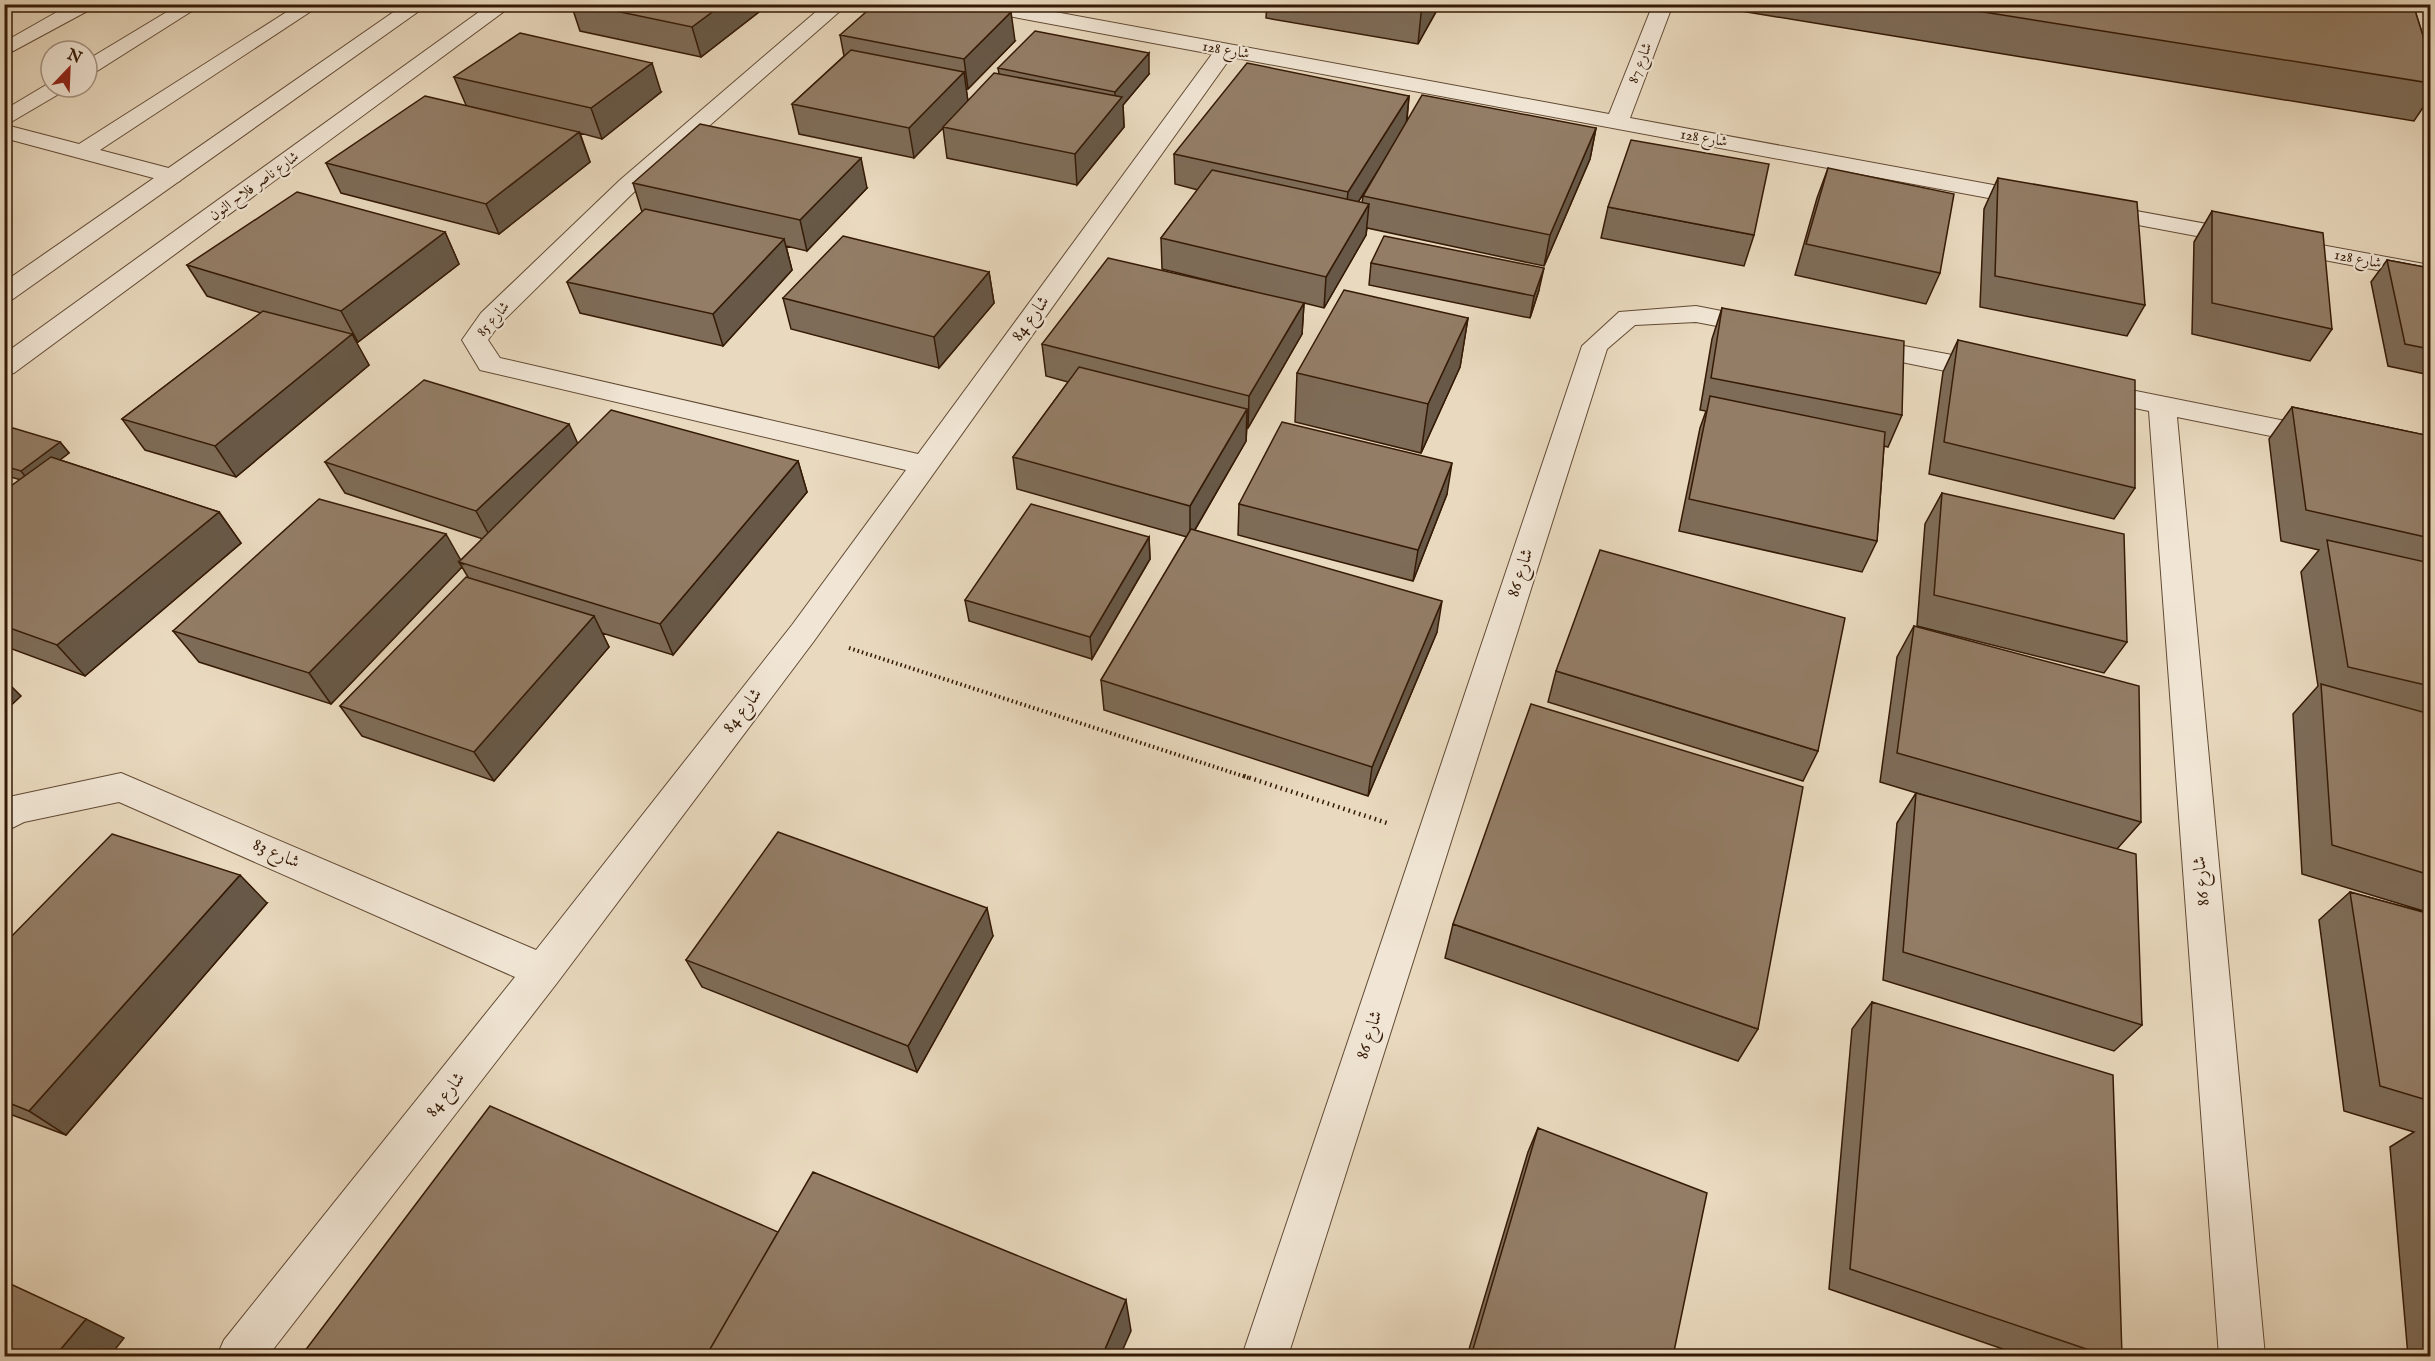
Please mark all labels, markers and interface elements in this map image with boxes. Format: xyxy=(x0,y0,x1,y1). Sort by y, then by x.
street label: شارع 128 xyxy=(1200,36,1251,66)
north arrow xyxy=(39,39,99,99)
street label: شارع 87 xyxy=(1624,40,1659,87)
text: N xyxy=(63,45,85,69)
street label: شارع 128 xyxy=(1678,124,1729,154)
street label: شارع ناصر فلاح النون xyxy=(205,147,304,227)
street label: شارع 128 xyxy=(2332,245,2383,276)
street label: شارع 84 xyxy=(1007,292,1057,348)
street label: شارع 85 xyxy=(472,297,516,343)
street label: شارع 86 xyxy=(1502,546,1542,601)
street label: شارع 84 xyxy=(718,684,769,739)
street label: شارع 83 xyxy=(248,834,303,876)
street label: شارع 86 xyxy=(2188,855,2218,907)
street label: شارع 86 xyxy=(1351,1008,1391,1063)
street label: شارع 84 xyxy=(421,1068,472,1123)

